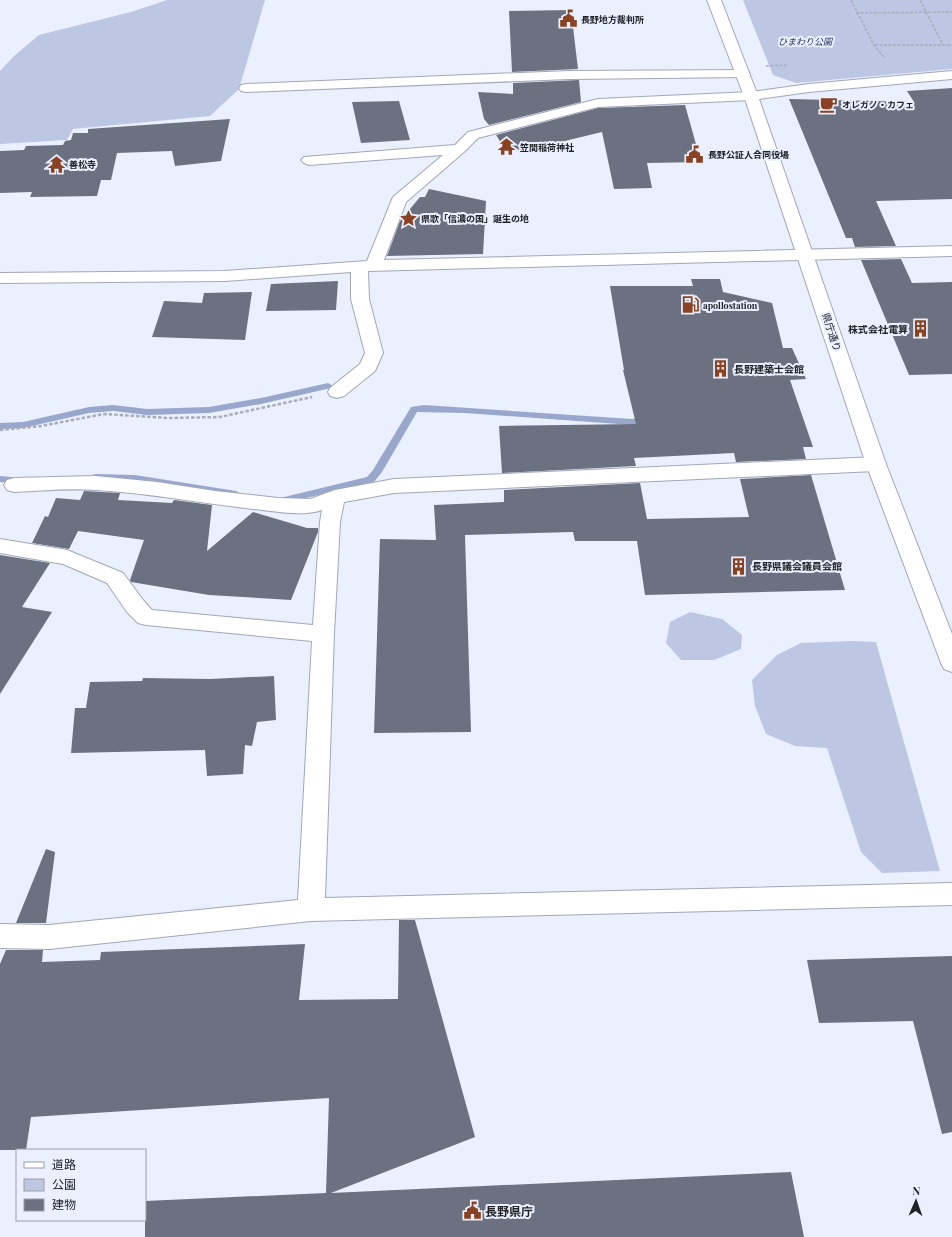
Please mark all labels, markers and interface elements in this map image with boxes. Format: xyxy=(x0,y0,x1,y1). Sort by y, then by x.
public building icon: 長野地方裁判所 xyxy=(558,9,578,29)
place label: 長野地方裁判所 xyxy=(581,13,644,25)
park label: ひまわり公園 xyxy=(778,35,834,47)
cafe icon: オレガノ・カフェ xyxy=(819,94,839,114)
place label: オレガノ・カフェ xyxy=(842,98,914,110)
temple icon: 笠間稲荷神社 xyxy=(497,137,517,157)
place label: 笠間稲荷神社 xyxy=(519,141,574,153)
public building icon: 長野公証人合同役場 xyxy=(685,144,705,164)
place label: 長野公証人合同役場 xyxy=(708,148,789,160)
temple icon: 善松寺 xyxy=(46,154,66,174)
place label: 善松寺 xyxy=(69,158,96,170)
place icon: 県歌「信濃の国」誕生の地 xyxy=(398,208,418,228)
place label: 県歌「信濃の国」誕生の地 xyxy=(421,212,529,224)
fuel station icon: apollostation xyxy=(680,295,700,315)
place label: apollostation xyxy=(703,299,758,311)
street label: 県庁通り xyxy=(819,311,845,353)
building icon: 株式会社電算 xyxy=(911,319,931,339)
place label: 株式会社電算 xyxy=(848,322,908,336)
building icon: 長野建築士会館 xyxy=(711,359,731,379)
place label: 長野建築士会館 xyxy=(734,362,804,376)
building icon: 長野県議会議員会館 xyxy=(729,556,749,576)
place label: 長野県議会議員会館 xyxy=(752,559,842,573)
legend xyxy=(16,1149,146,1221)
text: 道路 xyxy=(52,1156,76,1172)
text: 公園 xyxy=(52,1176,76,1192)
north arrow xyxy=(896,1181,936,1221)
text: N xyxy=(912,1183,921,1198)
text: 建物 xyxy=(52,1196,76,1212)
public building icon: 長野県庁 xyxy=(462,1201,482,1221)
place label: 長野県庁 xyxy=(485,1203,533,1219)

